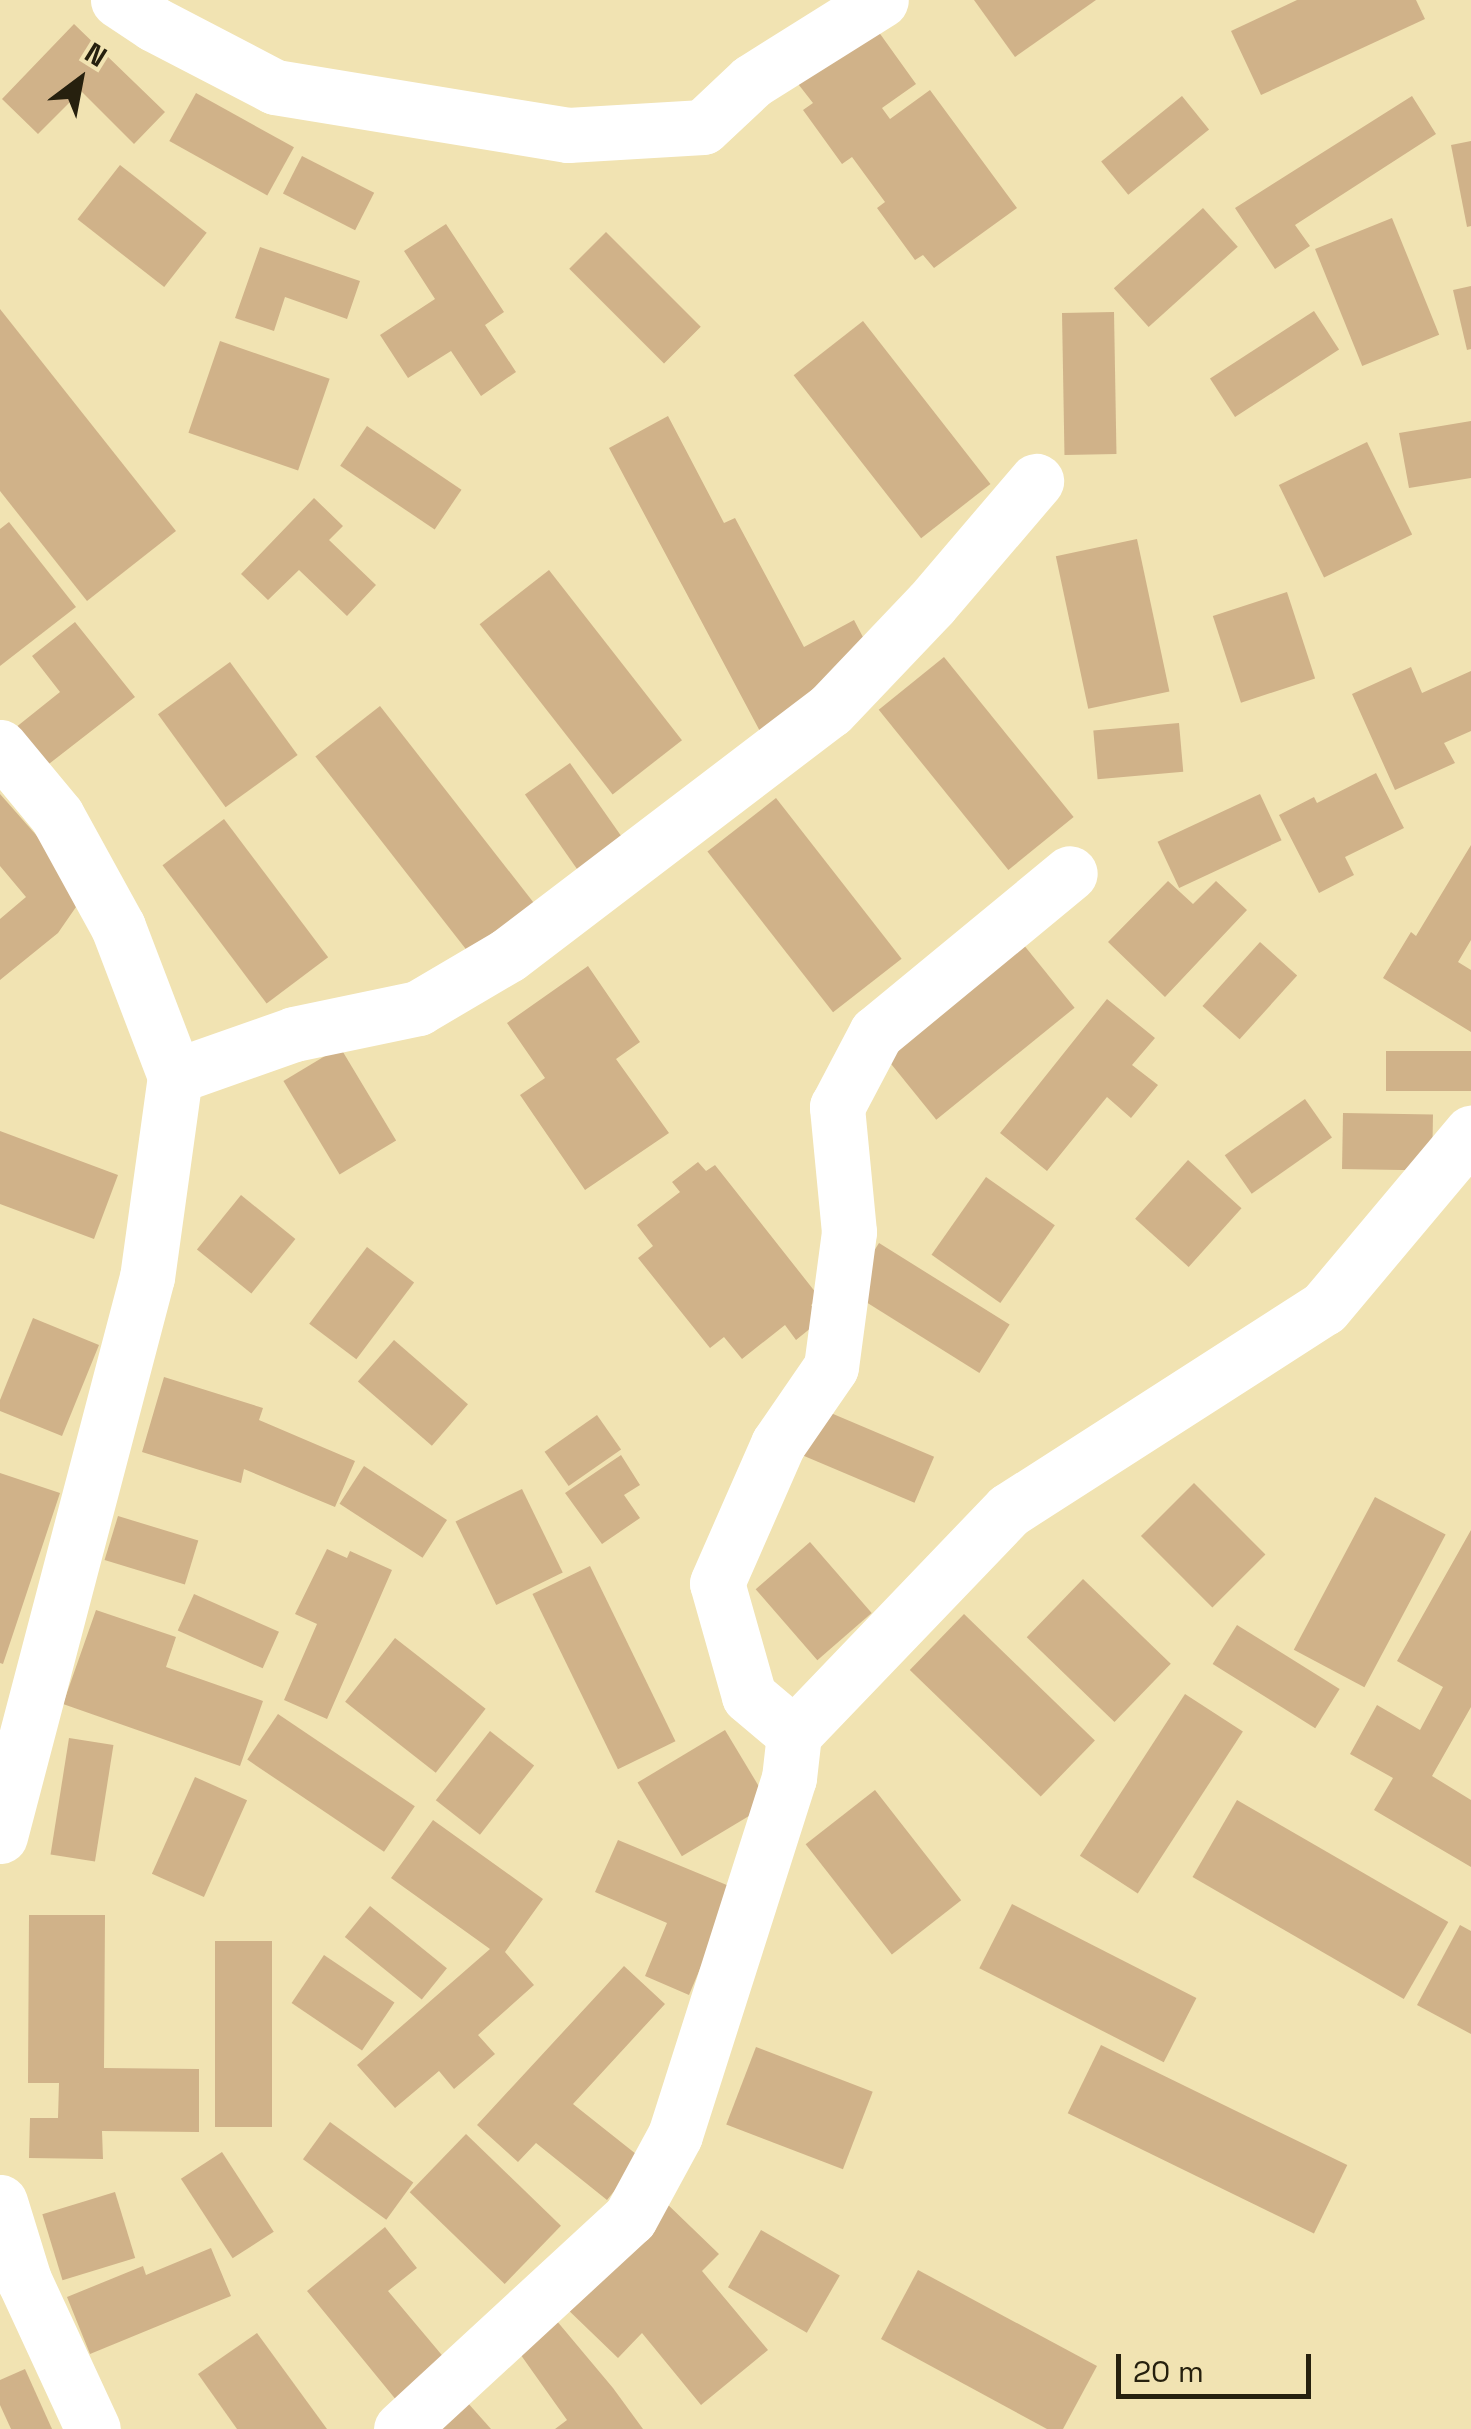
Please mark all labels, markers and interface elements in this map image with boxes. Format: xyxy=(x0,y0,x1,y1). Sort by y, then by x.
north arrow xyxy=(30,30,130,130)
text: N xyxy=(78,34,113,75)
scale bar xyxy=(1121,2334,1316,2396)
text: 20 m xyxy=(1133,2352,1204,2391)

